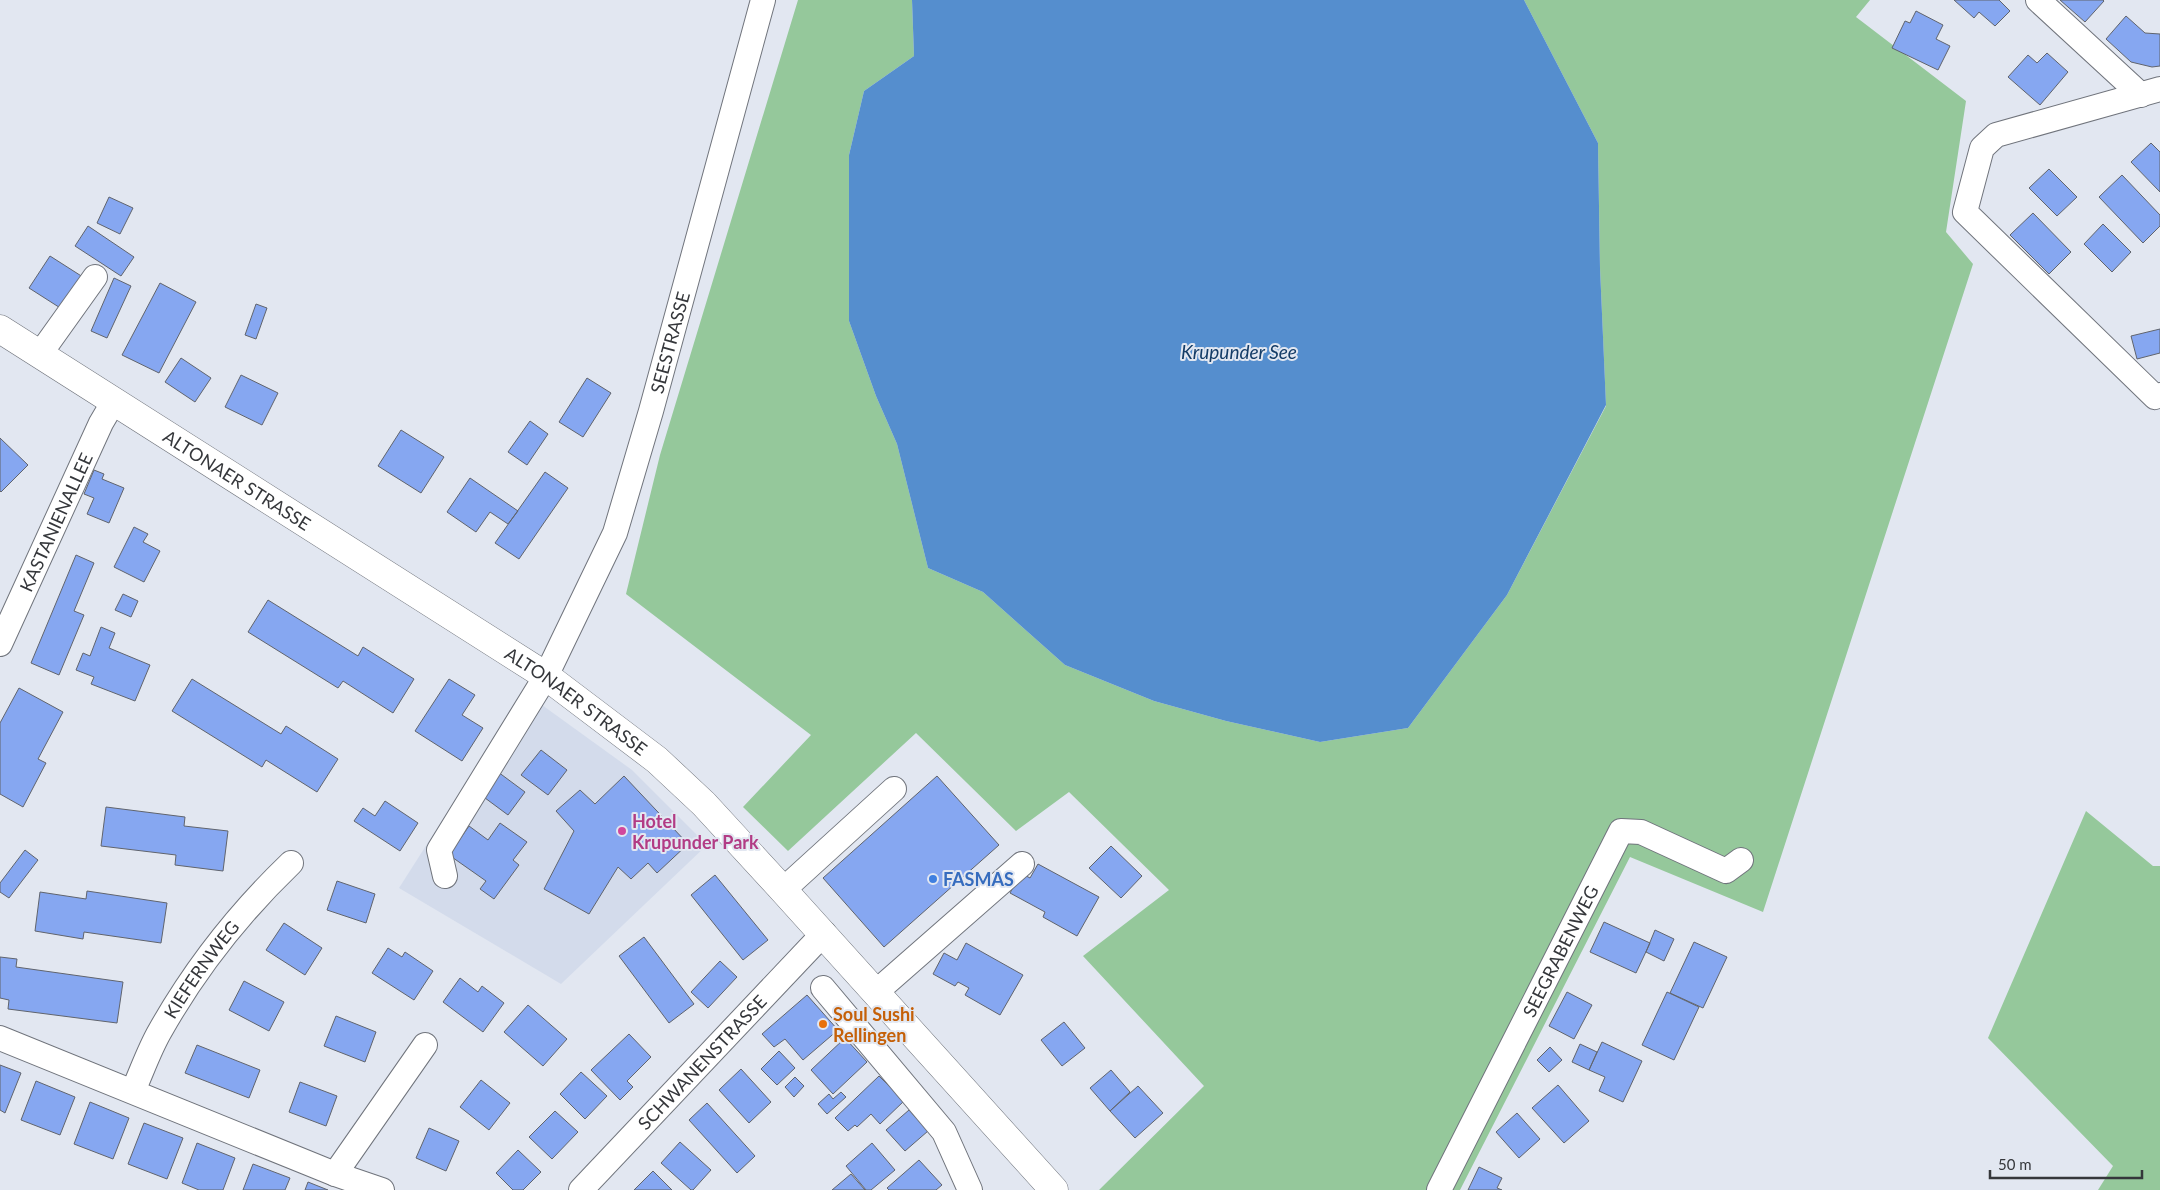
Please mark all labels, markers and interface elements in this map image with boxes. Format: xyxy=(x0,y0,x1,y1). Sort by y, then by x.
street label: SEESTRASSE xyxy=(645,289,694,396)
water label: Krupunder See xyxy=(1181,340,1297,363)
street label: ALTONAER STRASSE xyxy=(159,425,315,535)
street label: KASTANIENALLEE xyxy=(15,449,97,595)
street label: ALTONAER STRASSE xyxy=(501,642,652,760)
place label: Hotel Krupunder Park xyxy=(632,810,759,853)
marker: Hotel Krupunder Park xyxy=(616,825,628,837)
place label: FASMAS xyxy=(943,868,1014,890)
marker: FASMAS xyxy=(927,873,939,885)
street label: SEEGRABENWEG xyxy=(1518,881,1603,1020)
street label: KIEFERNWEG xyxy=(159,916,243,1022)
street label: SCHWANENSTRASSE xyxy=(633,990,771,1134)
place label: Soul Sushi Rellingen xyxy=(833,1003,915,1046)
marker: Soul Sushi Rellingen xyxy=(817,1018,829,1030)
scale bar xyxy=(1990,1148,2142,1180)
text: 50 m xyxy=(1998,1155,2032,1173)

